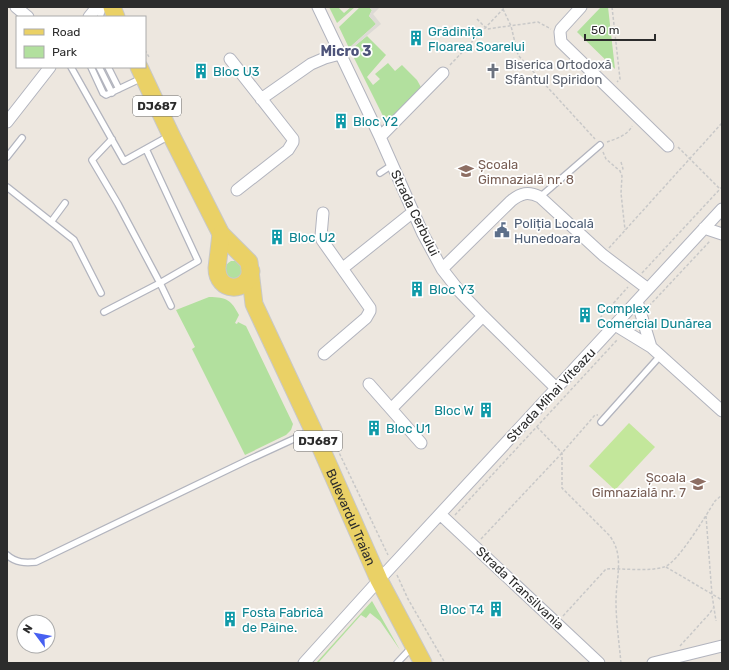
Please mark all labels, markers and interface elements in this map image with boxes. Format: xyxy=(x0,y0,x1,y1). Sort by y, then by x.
legend xyxy=(16,16,146,68)
scale bar xyxy=(585,16,655,42)
text: 50 m xyxy=(591,23,619,37)
place label: Grădinița Floarea Soarelui xyxy=(428,24,525,54)
text: Road xyxy=(52,25,80,39)
building icon: Grădinița Floarea Soarelui xyxy=(407,29,425,47)
district label: Micro 3 xyxy=(321,43,371,60)
text: Park xyxy=(52,45,78,59)
place label: Biserica Ortodoxă Sfântul Spiridon xyxy=(505,57,612,87)
building icon: Bloc U3 xyxy=(192,62,210,80)
church icon: Biserica Ortodoxă Sfântul Spiridon xyxy=(484,62,502,80)
place label: Bloc U3 xyxy=(213,64,260,79)
road number: DJ687 xyxy=(133,96,181,116)
building icon: Bloc Y2 xyxy=(332,112,350,130)
place label: Bloc Y2 xyxy=(353,114,398,129)
place label: Școala Gimnazială nr. 8 xyxy=(478,157,574,187)
school or university icon: Școala Gimnazială nr. 8 xyxy=(457,162,475,180)
street label: Strada Cerbului xyxy=(388,168,442,258)
place label: Poliția Locală Hunedoara xyxy=(514,216,594,246)
public building icon: Poliția Locală Hunedoara xyxy=(493,221,511,239)
building icon: Bloc U2 xyxy=(268,228,286,246)
place label: Bloc U2 xyxy=(289,230,335,245)
building icon: Bloc Y3 xyxy=(408,280,426,298)
place label: Bloc Y3 xyxy=(429,282,475,297)
place label: Complex Comercial Dunărea xyxy=(597,301,712,331)
building icon: Complex Comercial Dunărea xyxy=(576,306,594,324)
street label: Strada Mihai Viteazu xyxy=(503,345,599,445)
building icon: Bloc W xyxy=(477,401,495,419)
place label: Bloc W xyxy=(434,403,474,418)
building icon: Bloc U1 xyxy=(365,419,383,437)
place label: Bloc U1 xyxy=(386,421,430,436)
road number: DJ687 xyxy=(294,431,342,451)
street label: Bulevardul Traian xyxy=(323,466,379,568)
place label: Școala Gimnazială nr. 7 xyxy=(592,470,686,500)
school or university icon: Școala Gimnazială nr. 7 xyxy=(689,475,707,493)
street label: Strada Transilvania xyxy=(473,543,567,633)
building icon: Bloc T4 xyxy=(487,600,505,618)
place label: Bloc T4 xyxy=(440,602,484,617)
place label: Fosta Fabrică de Pâine. xyxy=(242,605,324,635)
building icon: Fosta Fabrică de Pâine. xyxy=(221,610,239,628)
north arrow xyxy=(16,614,56,654)
text: N xyxy=(20,622,36,636)

